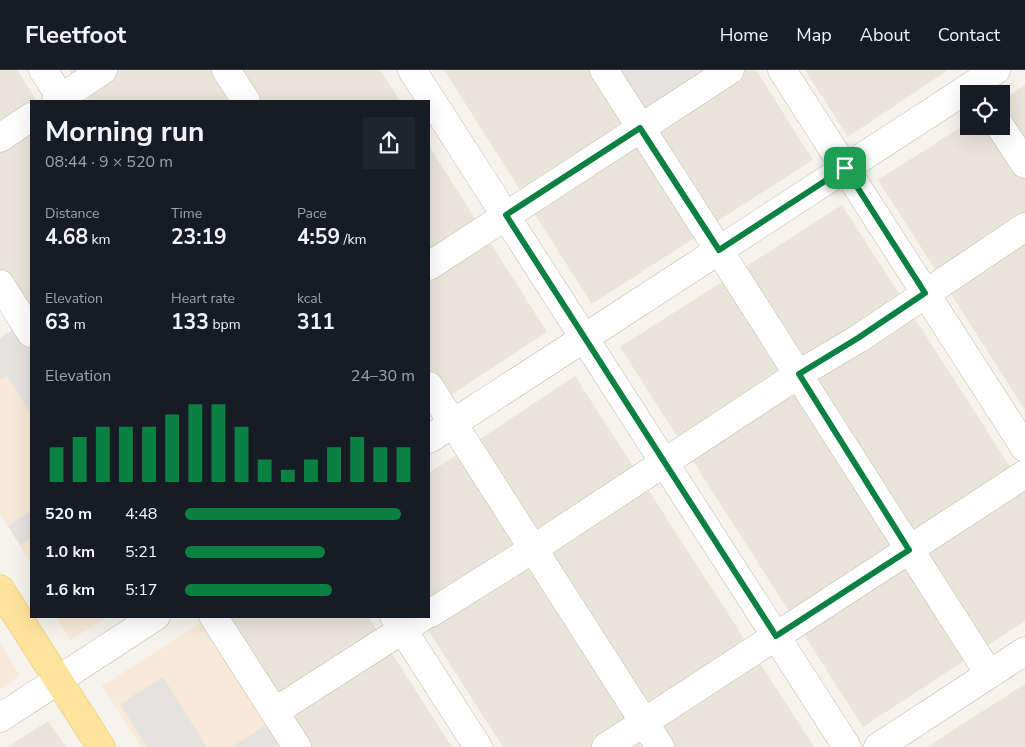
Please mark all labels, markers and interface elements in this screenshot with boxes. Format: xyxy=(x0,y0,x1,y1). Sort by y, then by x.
text: Fleetfoot xyxy=(25,19,126,51)
text: Home xyxy=(720,23,768,47)
text: Map xyxy=(796,23,832,47)
text: About xyxy=(860,23,910,47)
text: Contact xyxy=(938,23,1000,47)
map controls xyxy=(960,85,1010,135)
button: locate xyxy=(960,85,1010,135)
text: Morning run xyxy=(45,113,204,151)
button: share xyxy=(363,117,415,169)
pin xyxy=(824,147,866,189)
text: 08:44 · 9 × 520 m xyxy=(45,151,173,173)
icon: arrive xyxy=(831,154,859,182)
text: Distance xyxy=(45,204,99,223)
text: Time xyxy=(171,204,202,223)
text: Pace xyxy=(297,204,327,223)
text: 4.68 xyxy=(45,223,88,251)
text: 23:19 xyxy=(171,223,227,251)
text: 4:59 xyxy=(297,223,340,251)
text: km xyxy=(88,230,111,249)
text: /km xyxy=(340,230,367,249)
text: Elevation xyxy=(45,289,103,308)
text: Heart rate xyxy=(171,289,235,308)
text: kcal xyxy=(297,289,322,308)
text: 63 xyxy=(45,308,70,336)
text: 133 xyxy=(171,308,209,336)
text: 311 xyxy=(297,308,335,336)
text: m xyxy=(70,315,86,334)
text: bpm xyxy=(209,315,241,334)
text: Elevation xyxy=(45,365,111,387)
text: 24–30 m xyxy=(351,365,415,387)
text: 520 m xyxy=(45,503,92,525)
text: 4:48 xyxy=(125,503,157,525)
text: 1.0 km xyxy=(45,541,95,563)
text: 5:21 xyxy=(125,541,157,563)
text: 1.6 km xyxy=(45,579,95,601)
text: 5:17 xyxy=(125,579,157,601)

